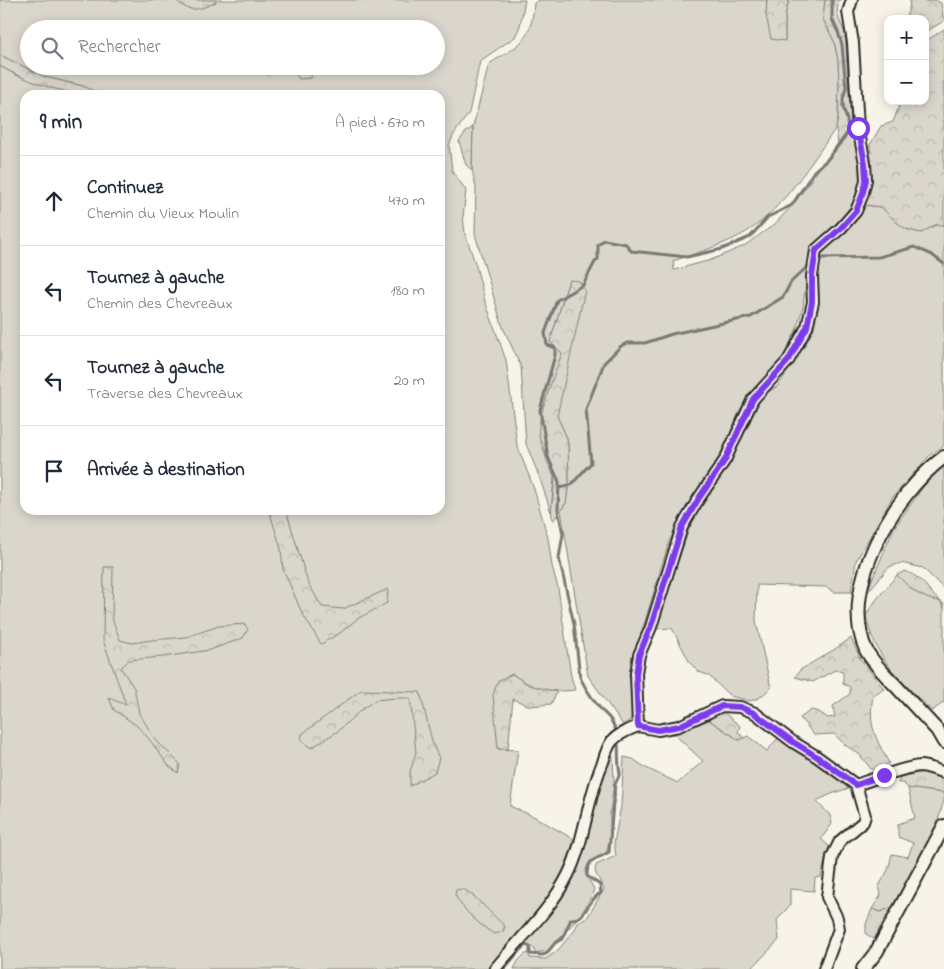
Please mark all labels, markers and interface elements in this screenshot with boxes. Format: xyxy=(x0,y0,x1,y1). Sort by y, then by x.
map controls xyxy=(884,15,929,105)
button: + xyxy=(884,15,929,60)
search box xyxy=(20,20,445,75)
icon: search xyxy=(38,34,66,62)
text: Rechercher xyxy=(78,34,161,61)
button: − xyxy=(884,60,929,105)
text: 9 min xyxy=(40,108,82,138)
text: À pied · 670 m xyxy=(335,111,425,135)
route start xyxy=(847,117,870,140)
text: Continuez xyxy=(87,175,163,202)
icon: ahead xyxy=(40,187,68,215)
text: 470 m xyxy=(388,189,425,213)
text: Chemin du Vieux Moulin xyxy=(87,202,239,226)
text: Tournez à gauche xyxy=(87,265,224,292)
icon: left xyxy=(40,277,68,305)
text: 180 m xyxy=(391,279,425,303)
text: Chemin des Chevreaux xyxy=(87,292,233,316)
text: Tournez à gauche xyxy=(87,355,224,382)
icon: left xyxy=(40,367,68,395)
text: 20 m xyxy=(394,369,425,393)
text: Traverse des Chevreaux xyxy=(87,382,243,406)
icon: arrive xyxy=(40,457,68,485)
text: Arrivée à destination xyxy=(87,457,245,484)
route end xyxy=(873,764,896,787)

